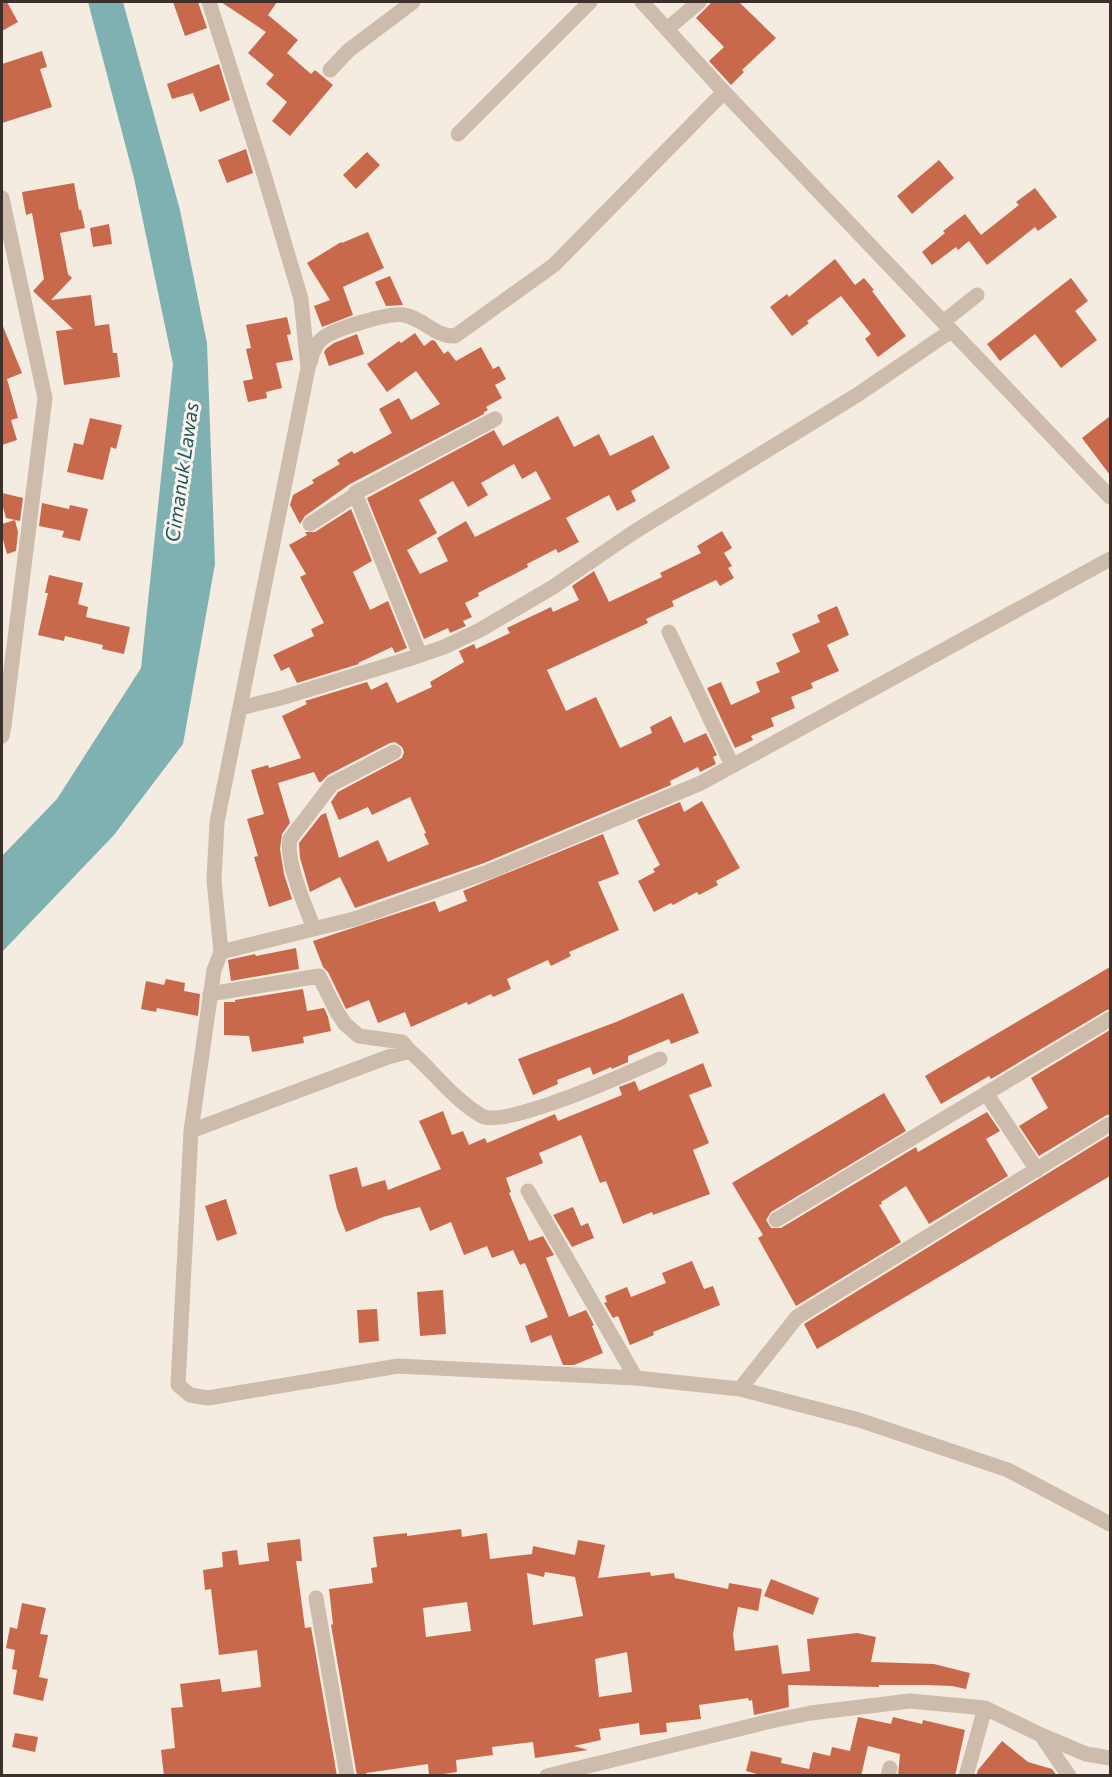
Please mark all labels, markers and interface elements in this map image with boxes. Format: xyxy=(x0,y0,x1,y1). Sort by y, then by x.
water label: Cimanuk Lawas xyxy=(159,401,203,543)

